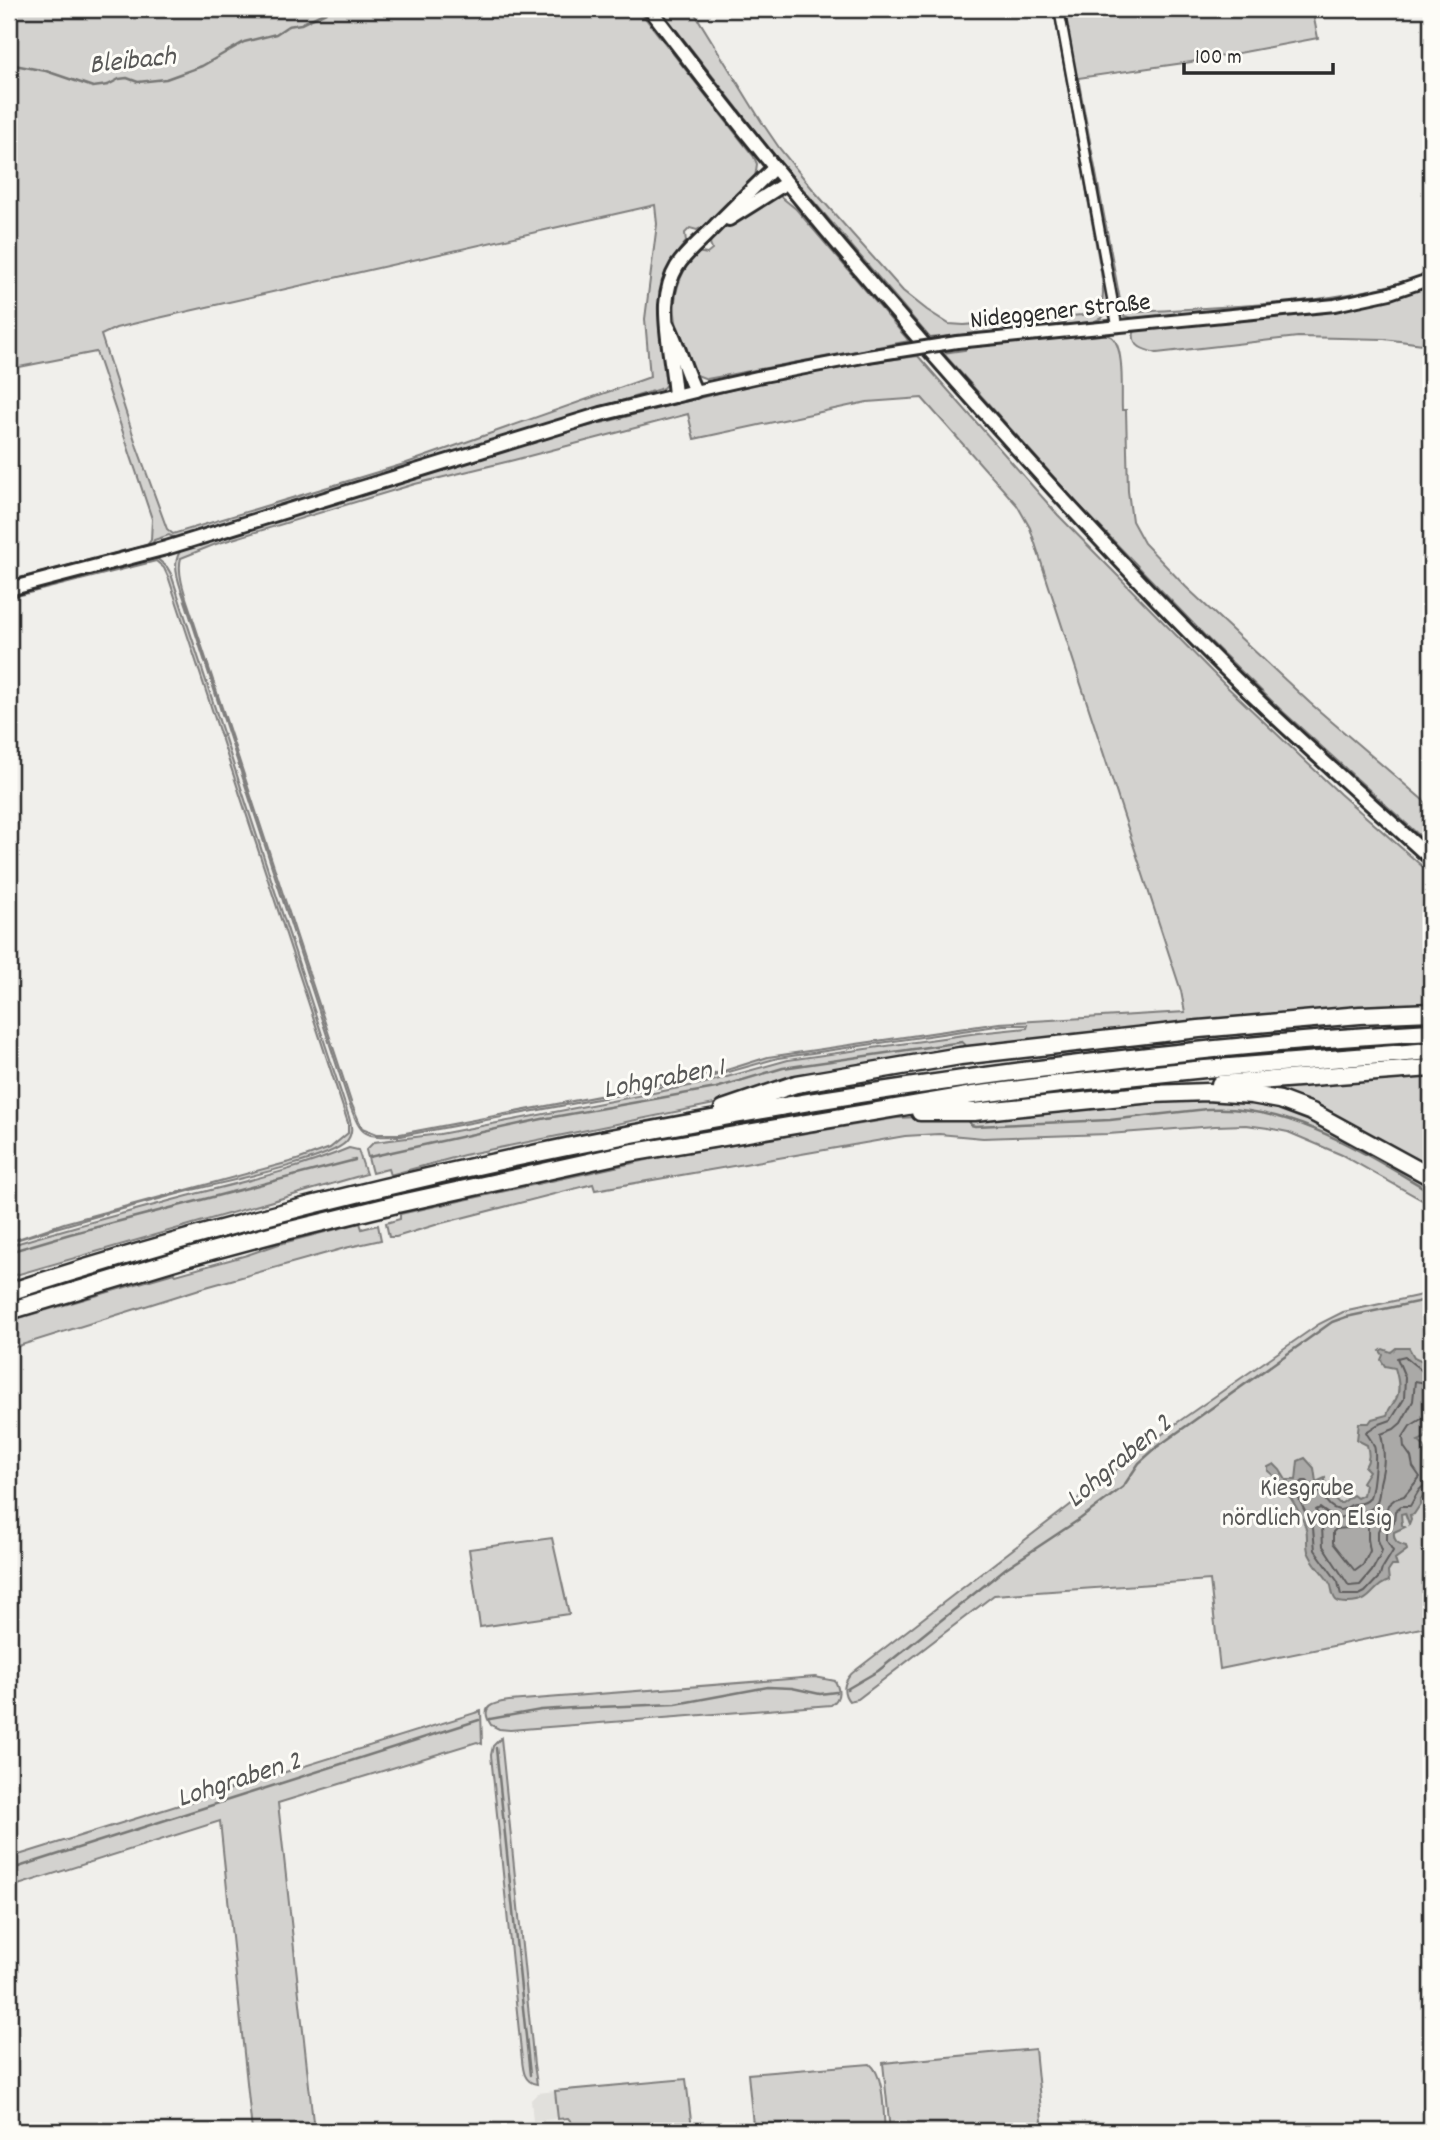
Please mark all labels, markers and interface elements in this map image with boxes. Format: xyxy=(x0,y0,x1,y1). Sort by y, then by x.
scale bar xyxy=(1184,32,1333,76)
water label: Bleibach xyxy=(87,38,179,87)
text: 100 m xyxy=(1195,44,1242,74)
street label: Nideggener Straße xyxy=(968,285,1152,340)
water label: Lohgraben 1 xyxy=(600,1049,731,1112)
water label: Lohgraben 2 xyxy=(1058,1406,1183,1519)
park label: Kiesgrube nördlich von Elsig xyxy=(1222,1471,1392,1538)
water label: Lohgraben 2 xyxy=(172,1743,308,1821)

